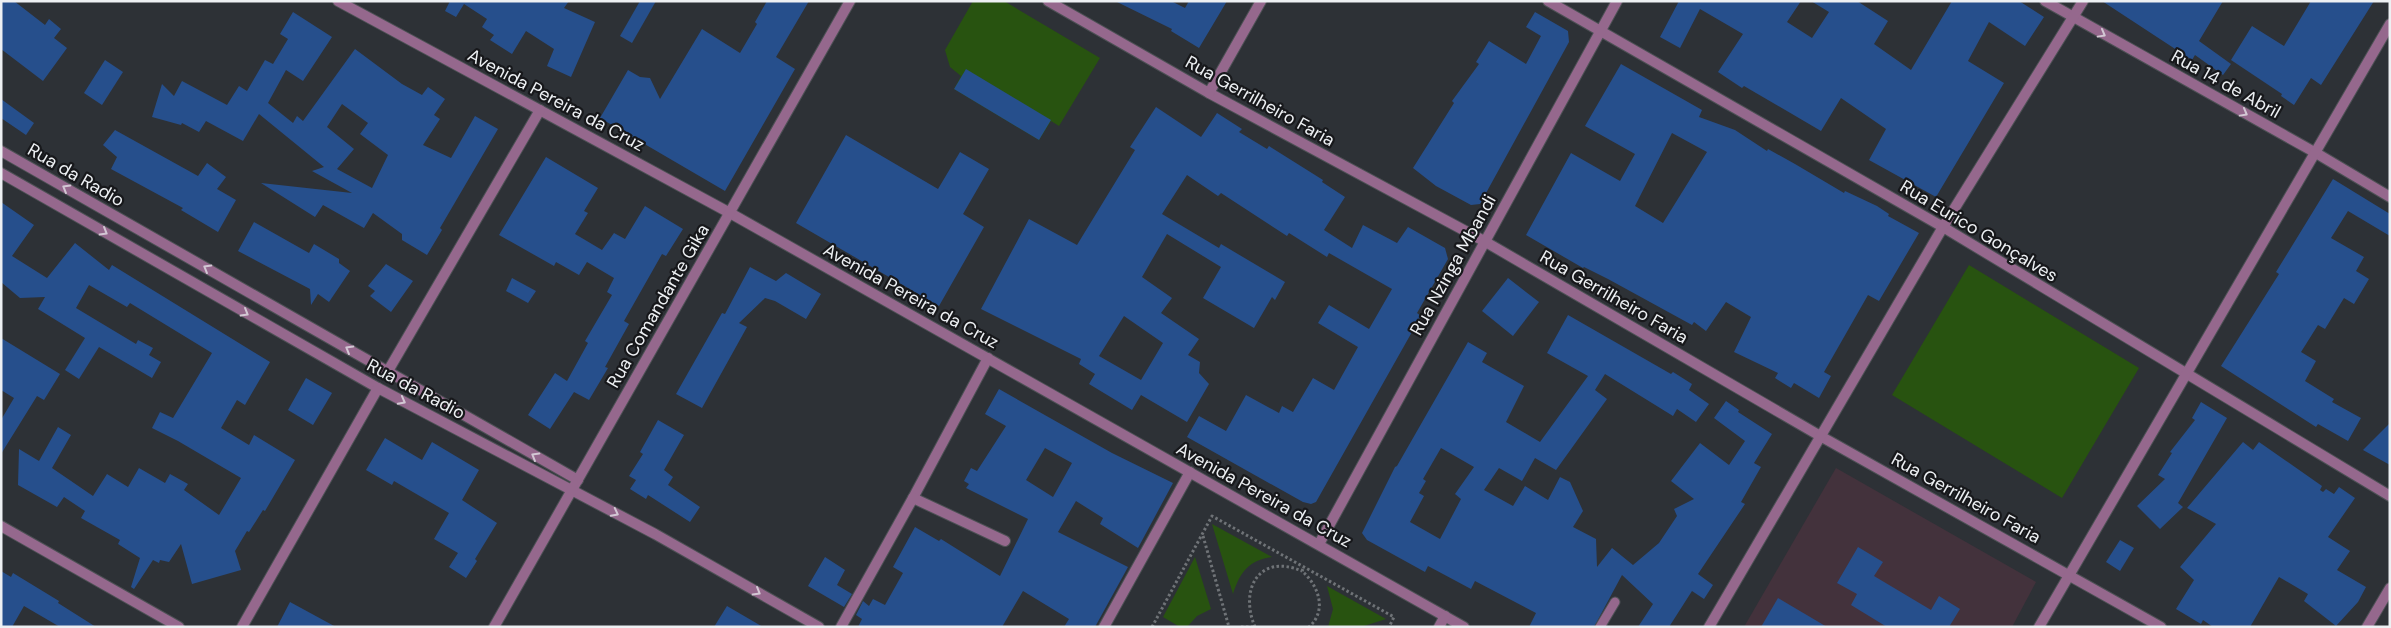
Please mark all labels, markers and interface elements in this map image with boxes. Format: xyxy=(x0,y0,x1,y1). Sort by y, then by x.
one-way arrow xyxy=(2097,28,2106,38)
street label: Avenida Pereira da Cruz xyxy=(463,43,649,157)
street label: Rua 14 de Abril xyxy=(2167,44,2285,124)
street label: Rua Gerrilheiro Faria xyxy=(1181,50,1339,152)
one-way arrow xyxy=(2239,107,2248,117)
street label: Rua da Radio xyxy=(23,138,129,212)
street label: Rua Eurico Gonçalves xyxy=(1896,174,2062,288)
one-way arrow xyxy=(63,184,72,194)
street label: Rua Nzinga Mbandi xyxy=(1404,190,1502,340)
street label: Rua Comandante Gika xyxy=(601,220,715,392)
one-way arrow xyxy=(99,226,108,236)
street label: Avenida Pereira da Cruz xyxy=(819,238,1003,354)
street label: Rua Gerrilheiro Faria xyxy=(1536,245,1692,349)
one-way arrow xyxy=(204,265,213,275)
one-way arrow xyxy=(240,306,249,316)
one-way arrow xyxy=(345,345,354,355)
street label: Rua da Radio xyxy=(363,353,469,425)
one-way arrow xyxy=(397,395,406,405)
street label: Avenida Pereira da Cruz xyxy=(1172,437,1356,553)
street label: Rua Gerrilheiro Faria xyxy=(1887,447,2045,549)
one-way arrow xyxy=(532,452,541,462)
one-way arrow xyxy=(610,507,619,517)
one-way arrow xyxy=(752,585,761,595)

